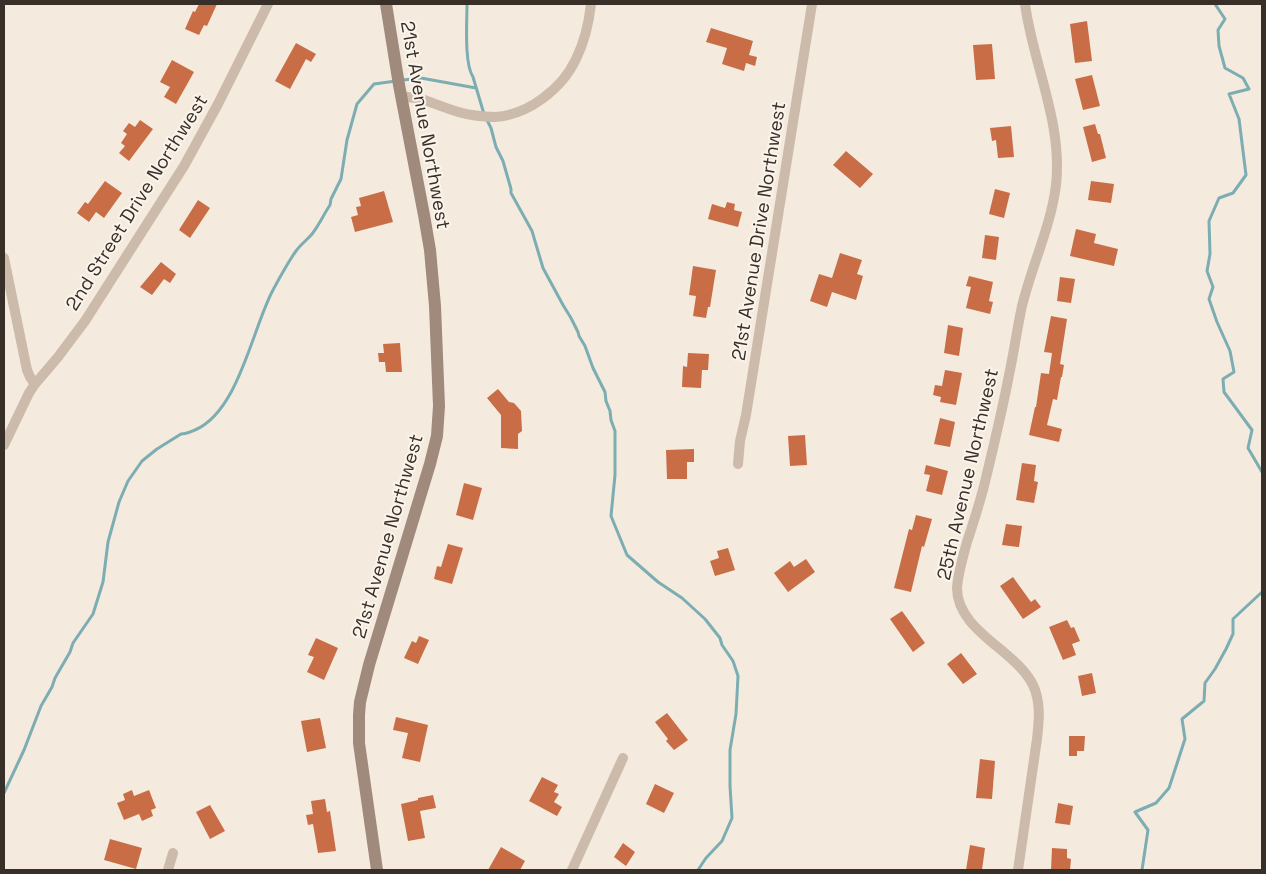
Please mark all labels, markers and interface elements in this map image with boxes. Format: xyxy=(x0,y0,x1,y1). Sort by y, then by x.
street label: 21st Avenue Northwest xyxy=(395,19,456,231)
street label: 2nd Street Drive Northwest xyxy=(60,90,213,315)
street label: 21st Avenue Drive Northwest xyxy=(726,100,791,362)
street label: 25th Avenue Northwest xyxy=(931,366,1004,582)
street label: 21st Avenue Northwest xyxy=(346,431,429,641)

